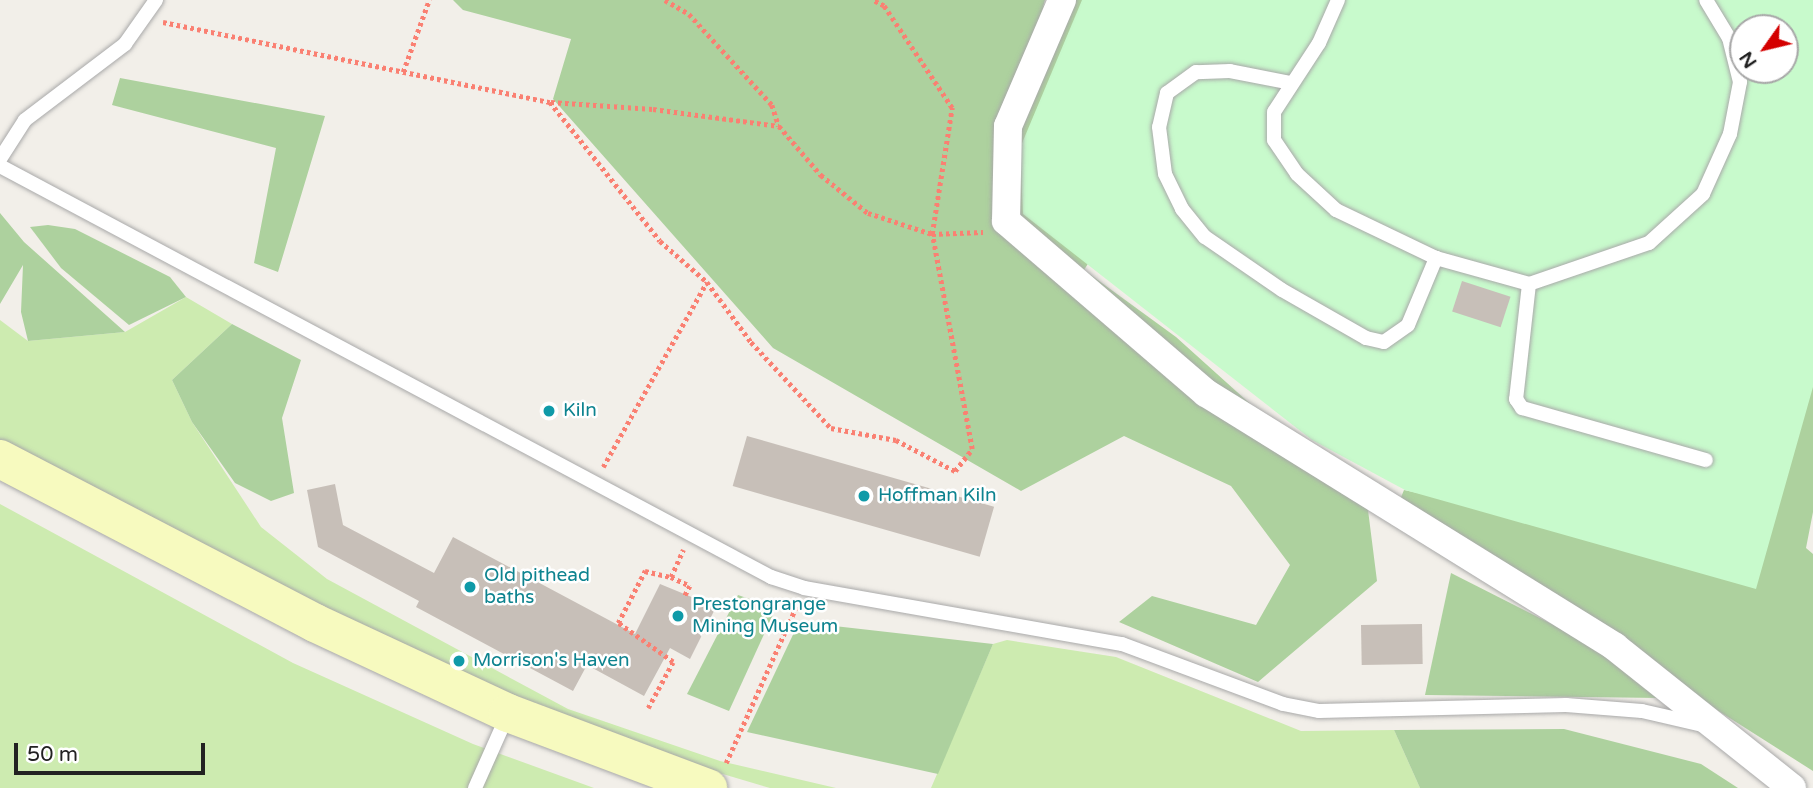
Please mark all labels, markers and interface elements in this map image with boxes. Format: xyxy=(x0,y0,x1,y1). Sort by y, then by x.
north arrow xyxy=(1729,14,1799,84)
text: N xyxy=(1735,47,1762,72)
place label: Kiln xyxy=(563,400,597,422)
marker: Kiln xyxy=(541,403,557,419)
place label: Hoffman Kiln xyxy=(878,485,997,507)
marker: Hoffman Kiln xyxy=(856,488,872,504)
place label: Old pithead baths xyxy=(484,565,590,609)
marker: Old pithead baths xyxy=(462,579,478,595)
place label: Prestongrange Mining Museum xyxy=(692,594,838,638)
marker: Prestongrange Mining Museum xyxy=(670,608,686,624)
place label: Morrison's Haven xyxy=(473,650,630,672)
marker: Morrison's Haven xyxy=(451,653,467,669)
scale bar xyxy=(18,728,208,772)
text: 50 m xyxy=(27,742,78,767)

